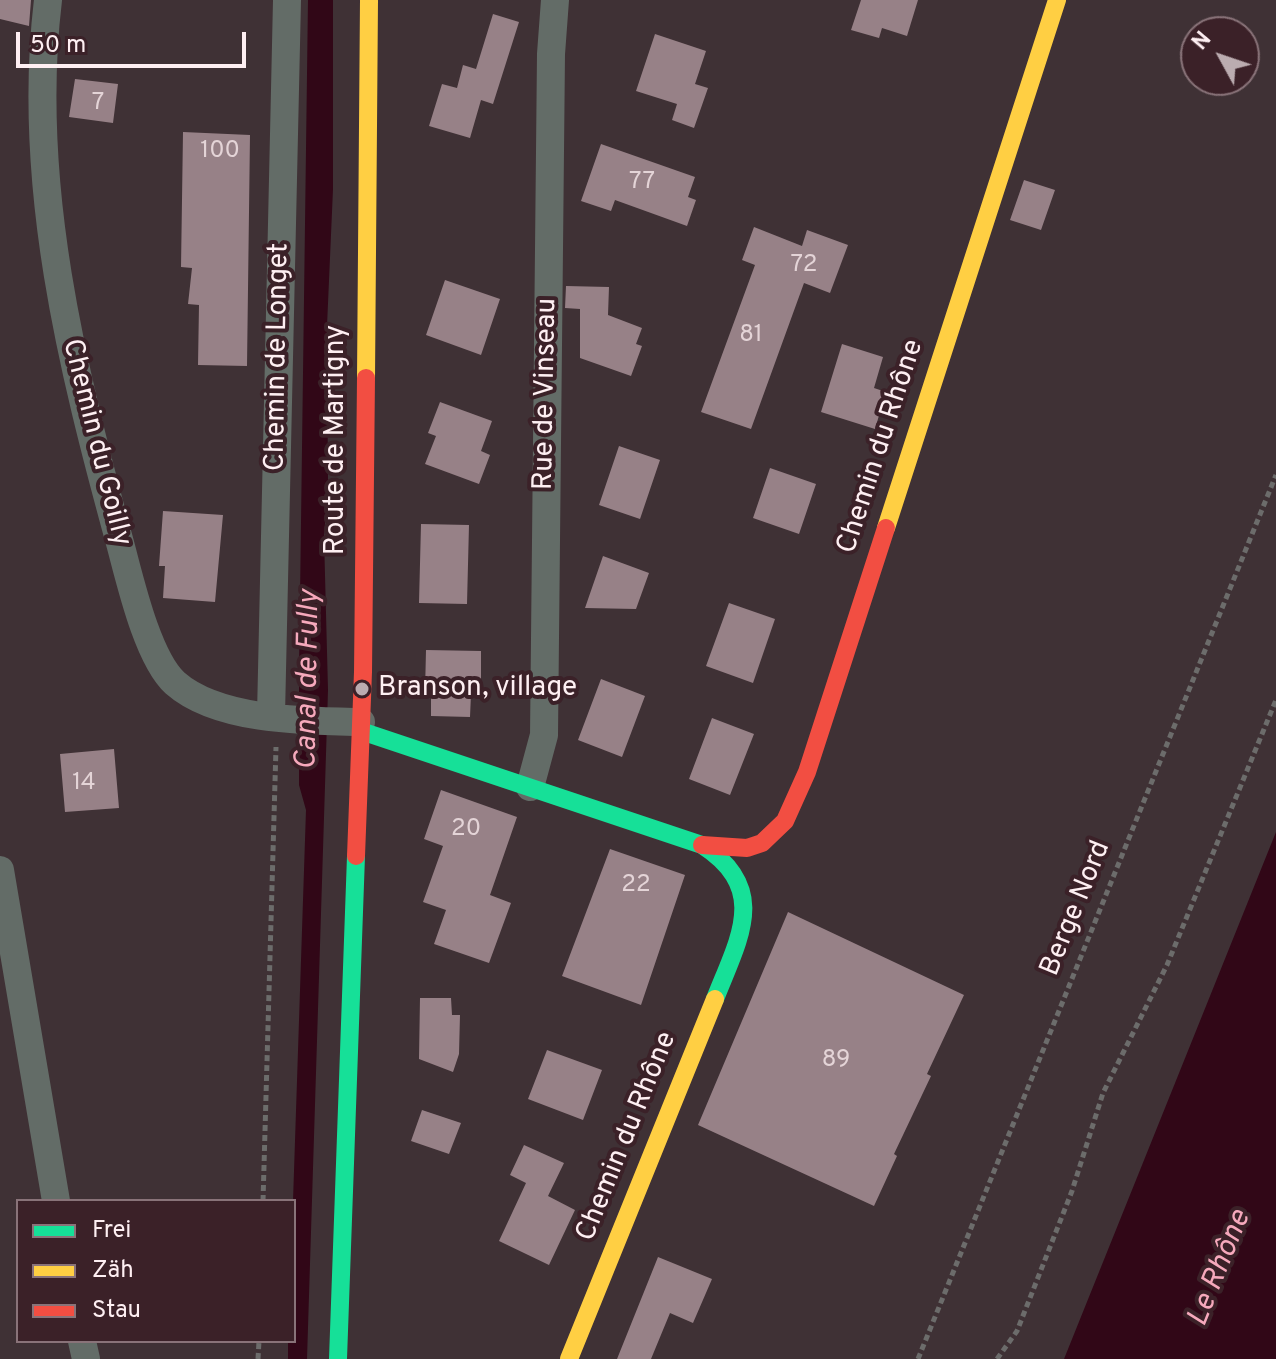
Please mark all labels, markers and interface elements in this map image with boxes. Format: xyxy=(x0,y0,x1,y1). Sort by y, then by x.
scale bar xyxy=(20,16,250,66)
north arrow xyxy=(1180,16,1260,96)
text: N xyxy=(1187,27,1218,56)
text: 50 m xyxy=(30,31,86,61)
house number: 7 xyxy=(92,90,104,118)
house number: 100 xyxy=(200,138,240,166)
house number: 77 xyxy=(629,169,655,197)
street label: Chemin de Longet xyxy=(260,242,298,472)
house number: 72 xyxy=(791,252,817,280)
street label: Rue de Vinseau xyxy=(529,298,565,490)
house number: 81 xyxy=(739,322,763,350)
street label: Route de Martigny xyxy=(320,325,354,555)
street label: Chemin du Goilly xyxy=(53,336,137,550)
street label: Chemin du Rhône xyxy=(832,336,932,558)
water label: Canal de Fully xyxy=(290,590,330,770)
place label: Branson, village xyxy=(378,672,577,706)
marker: Branson, village xyxy=(353,680,371,698)
house number: 14 xyxy=(72,770,96,798)
house number: 20 xyxy=(451,816,481,844)
street label: Berge Nord xyxy=(1035,837,1119,981)
house number: 22 xyxy=(621,872,651,900)
street label: Chemin du Rhône xyxy=(571,1027,685,1247)
house number: 89 xyxy=(822,1047,850,1075)
legend xyxy=(16,1199,296,1343)
water label: Le Rhône xyxy=(1181,1206,1261,1332)
text: Frei xyxy=(92,1216,131,1246)
text: Zäh xyxy=(92,1256,134,1286)
text: Stau xyxy=(92,1296,141,1326)

